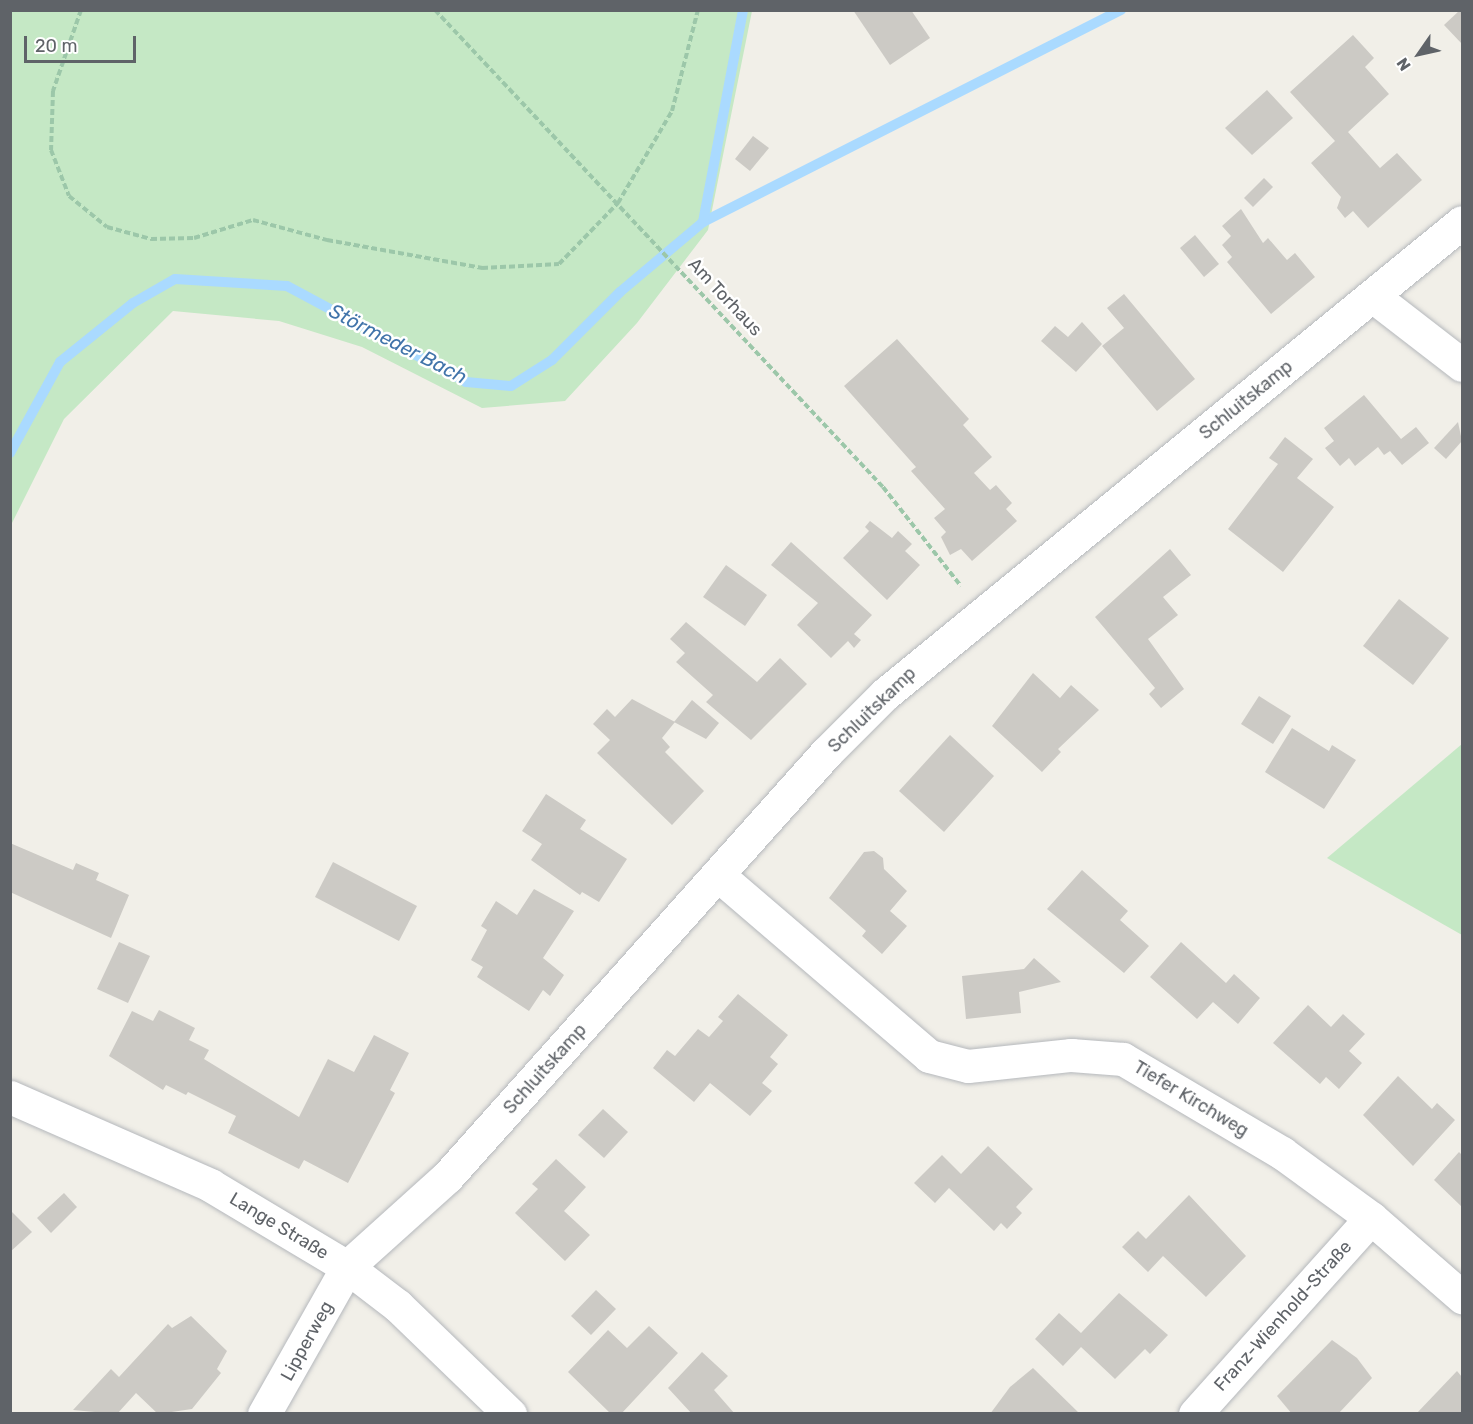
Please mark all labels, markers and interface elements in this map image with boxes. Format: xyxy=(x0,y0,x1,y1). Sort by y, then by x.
scale bar xyxy=(27,24,140,62)
north arrow xyxy=(1389,24,1449,84)
text: 20 m xyxy=(35,35,77,57)
text: N xyxy=(1393,54,1415,74)
street label: Am Torhaus xyxy=(683,253,767,341)
water label: Störmeder Bach xyxy=(325,299,471,389)
street label: Schluitskamp xyxy=(1195,356,1297,444)
street label: Schluitskamp xyxy=(824,663,920,757)
street label: Schluitskamp xyxy=(499,1020,591,1118)
street label: Tiefer Kirchweg xyxy=(1130,1056,1252,1142)
street label: Lange Straße xyxy=(226,1188,332,1264)
street label: Franz-Wienhold-Straße xyxy=(1210,1236,1356,1396)
street label: Lipperweg xyxy=(276,1297,338,1385)

